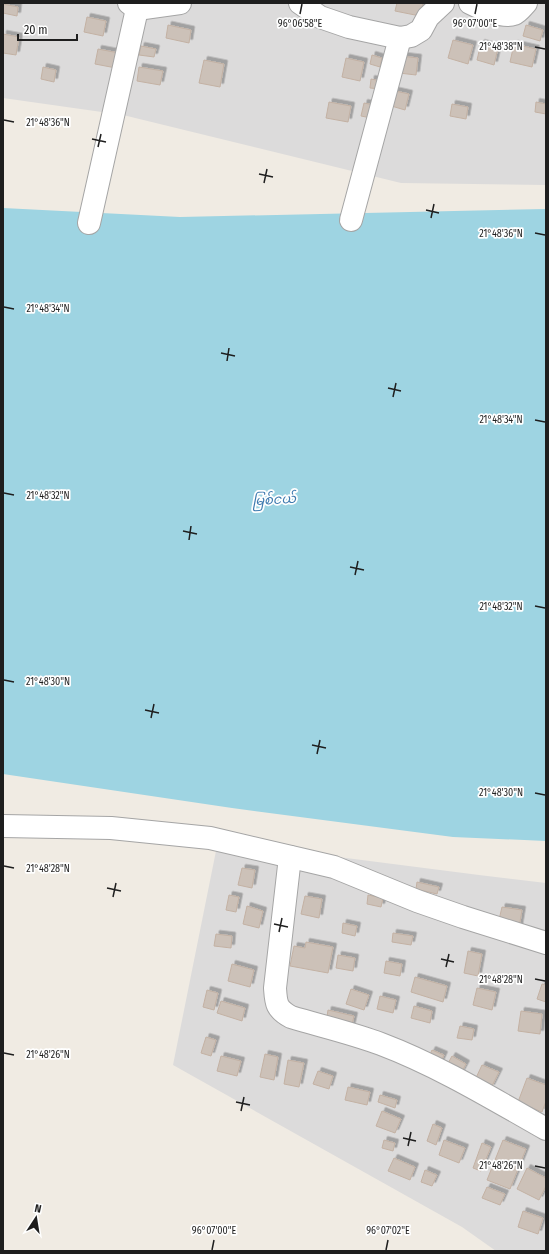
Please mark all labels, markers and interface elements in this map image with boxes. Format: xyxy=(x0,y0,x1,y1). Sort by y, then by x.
scale bar xyxy=(18,16,77,42)
text: 96°06'58"E xyxy=(278,18,322,30)
text: 96°07'00"E xyxy=(453,18,497,30)
text: 20 m xyxy=(24,23,48,37)
text: 21°48'38"N xyxy=(479,41,523,53)
text: 21°48'36"N xyxy=(26,117,70,129)
text: 21°48'36"N xyxy=(479,228,523,240)
text: 21°48'34"N xyxy=(26,303,70,315)
text: 21°48'34"N xyxy=(479,414,523,426)
water label: မြစ်ငယ် xyxy=(252,489,298,512)
text: 21°48'32"N xyxy=(26,490,70,502)
text: 21°48'32"N xyxy=(479,601,523,613)
text: 21°48'30"N xyxy=(26,676,70,688)
text: 21°48'30"N xyxy=(479,787,523,799)
text: 21°48'28"N xyxy=(26,863,70,875)
text: 21°48'28"N xyxy=(479,974,523,986)
text: 21°48'26"N xyxy=(26,1049,70,1061)
text: 21°48'26"N xyxy=(479,1160,523,1172)
north arrow xyxy=(16,1198,56,1238)
text: N xyxy=(33,1202,43,1216)
text: 96°07'00"E xyxy=(192,1225,236,1237)
text: 96°07'02"E xyxy=(366,1225,410,1237)

